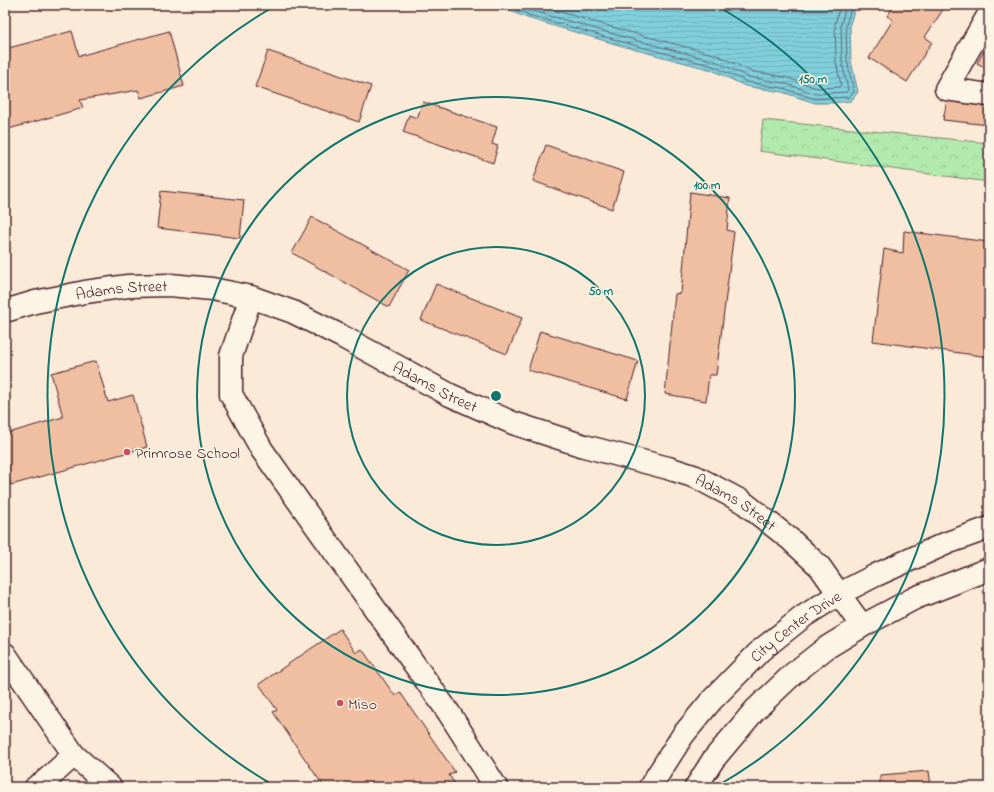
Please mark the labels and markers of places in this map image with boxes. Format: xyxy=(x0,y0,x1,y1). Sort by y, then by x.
centre of rings xyxy=(489,389,503,403)
place label: Primrose School xyxy=(135,442,240,466)
marker: Primrose School xyxy=(122,447,132,457)
place label: Miso xyxy=(348,693,377,717)
marker: Miso xyxy=(335,698,345,708)

